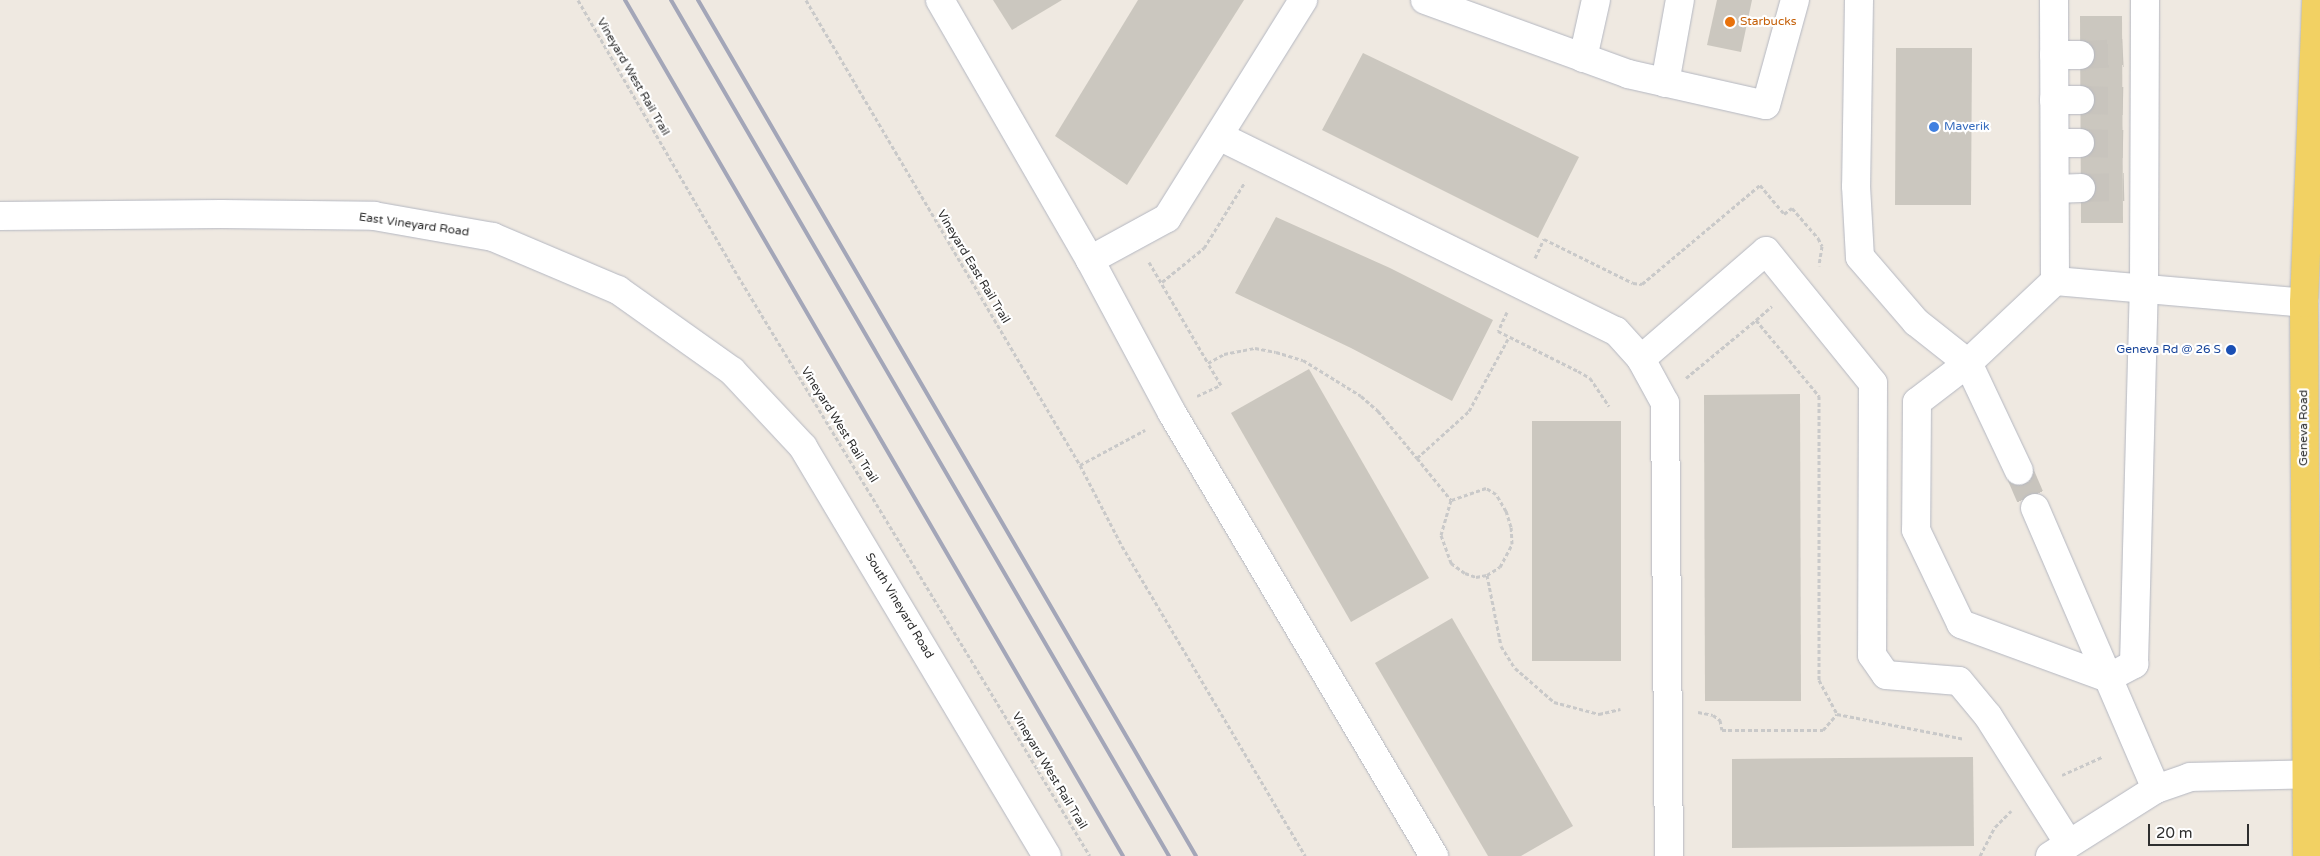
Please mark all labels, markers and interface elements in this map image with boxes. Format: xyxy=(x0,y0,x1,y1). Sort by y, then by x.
place label: Starbucks xyxy=(1740,15,1797,29)
street label: Vineyard West Rail Trail xyxy=(593,16,673,138)
marker: Starbucks xyxy=(1724,16,1736,28)
place label: Maverik xyxy=(1944,120,1989,134)
marker: Maverik xyxy=(1928,121,1940,133)
street label: Vineyard East Rail Trail xyxy=(933,208,1013,326)
street label: East Vineyard Road xyxy=(358,210,470,240)
place label: Geneva Rd @ 26 S xyxy=(2116,343,2221,357)
marker: Geneva Rd @ 26 S xyxy=(2225,344,2237,356)
street label: Vineyard West Rail Trail xyxy=(798,365,880,485)
street label: Geneva Road xyxy=(2297,390,2311,466)
street label: South Vineyard Road xyxy=(862,551,936,661)
street label: Vineyard West Rail Trail xyxy=(1008,710,1090,832)
scale bar xyxy=(2150,814,2251,846)
text: 20 m xyxy=(2156,824,2193,842)

